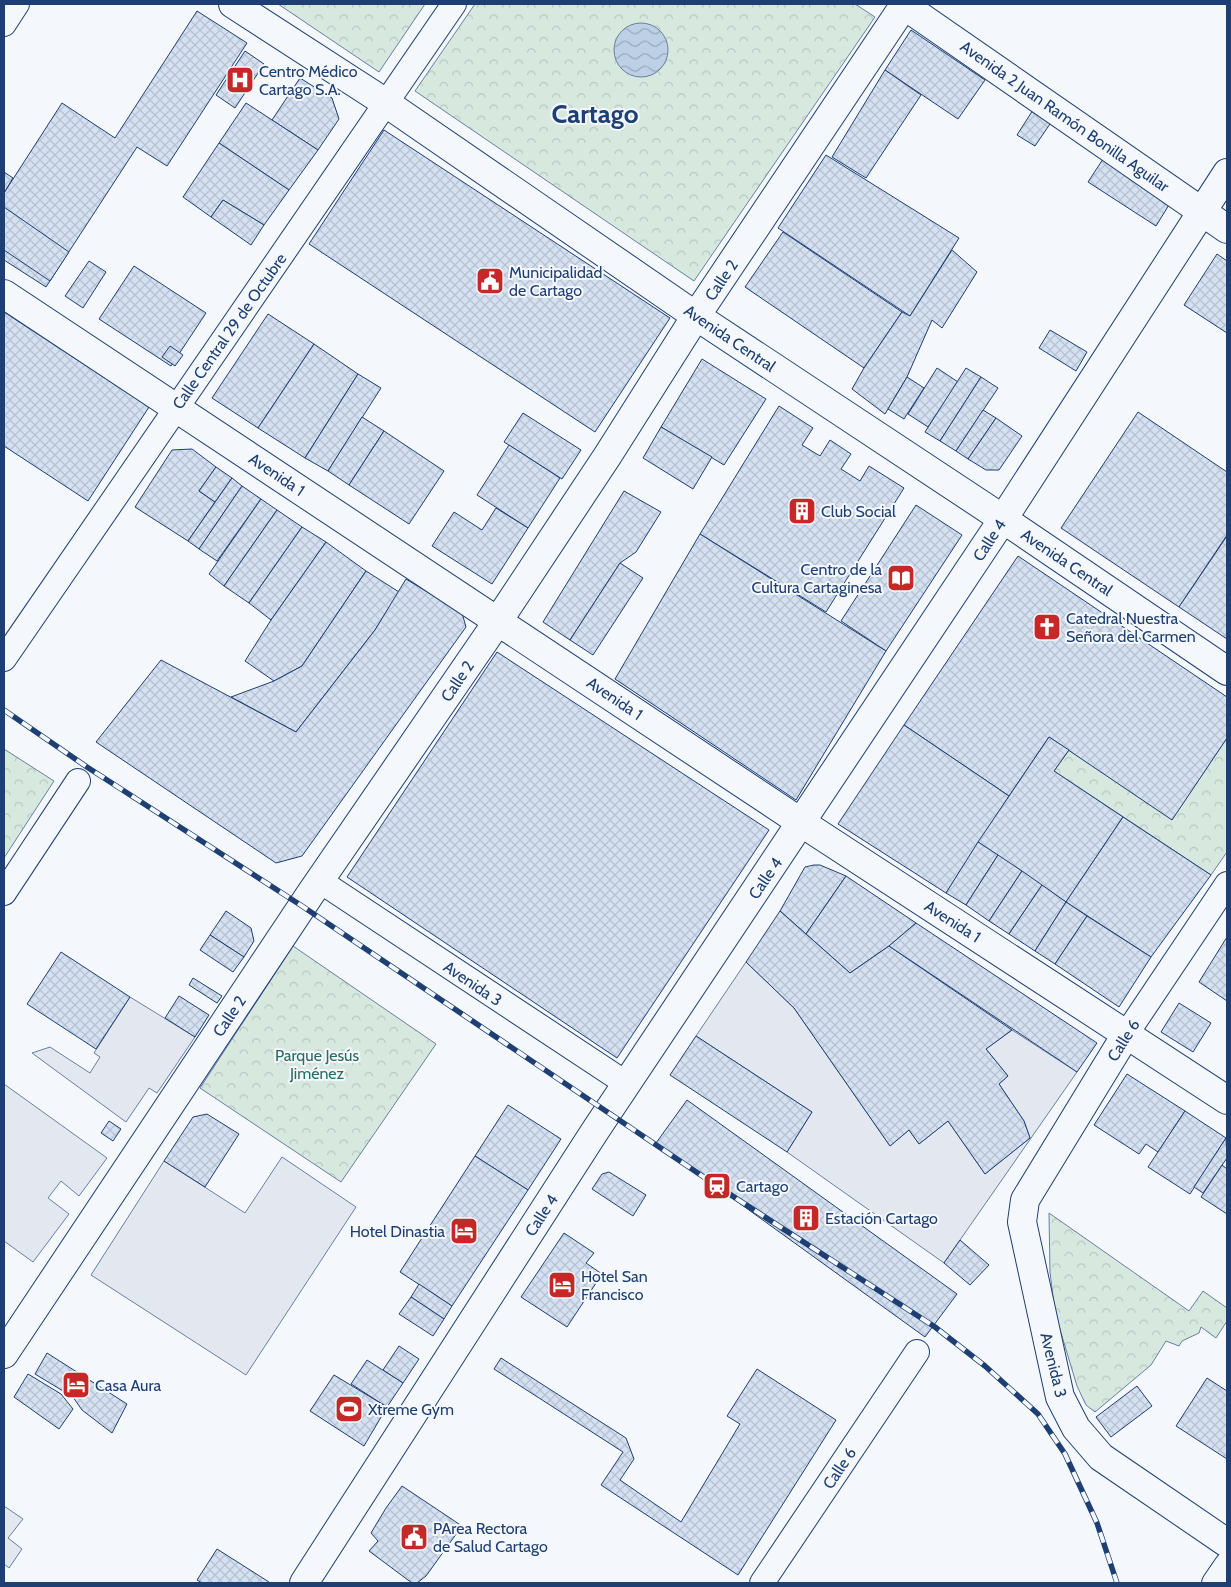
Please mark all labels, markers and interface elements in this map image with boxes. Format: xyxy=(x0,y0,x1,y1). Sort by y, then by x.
street label: Avenida 2 Juan Ramón Bonilla Aguilar xyxy=(957,37,1173,197)
place label: Centro Médico Cartago S.A. xyxy=(259,62,358,99)
hospital icon: Centro Médico Cartago S.A. xyxy=(225,65,255,95)
district label: Cartago xyxy=(552,98,639,130)
street label: Calle Central 29 de Octubre xyxy=(168,250,290,413)
street label: Calle 2 xyxy=(701,256,742,304)
place label: Municipalidad de Cartago xyxy=(509,263,602,300)
public building icon: Municipalidad de Cartago xyxy=(475,266,505,296)
street label: Avenida Central xyxy=(680,301,779,376)
street label: Avenida 1 xyxy=(245,449,308,500)
building icon: Club Social xyxy=(787,496,817,526)
place label: Club Social xyxy=(821,502,896,521)
street label: Calle 4 xyxy=(969,516,1010,565)
street label: Avenida Central xyxy=(1017,525,1116,600)
place label: Centro de la Cultura Cartaginesa xyxy=(752,560,882,597)
library icon: Centro de la Cultura Cartaginesa xyxy=(886,563,916,593)
place label: Catedral Nuestra Señora del Carmen xyxy=(1066,609,1196,646)
church icon: Catedral Nuestra Señora del Carmen xyxy=(1032,612,1062,642)
street label: Calle 2 xyxy=(437,657,478,705)
street label: Avenida 1 xyxy=(583,673,646,724)
street label: Calle 4 xyxy=(745,854,786,903)
street label: Avenida 1 xyxy=(921,896,984,947)
street label: Avenida 3 xyxy=(440,957,506,1010)
street label: Calle 2 xyxy=(209,992,250,1040)
street label: Calle 6 xyxy=(1103,1016,1144,1065)
park label: Parque Jesús Jiménez xyxy=(275,1046,359,1083)
station icon: Cartago xyxy=(702,1171,732,1201)
place label: Cartago xyxy=(736,1177,789,1196)
street label: Calle 4 xyxy=(521,1191,562,1240)
building icon: Estación Cartago xyxy=(791,1203,821,1233)
place label: Estación Cartago xyxy=(825,1209,938,1228)
hotel icon: Hotel Dinastia xyxy=(449,1216,479,1246)
place label: Hotel Dinastia xyxy=(350,1222,445,1241)
place label: Hotel San Francisco xyxy=(581,1267,648,1304)
hotel icon: Hotel San Francisco xyxy=(547,1270,577,1300)
street label: Avenida 3 xyxy=(1036,1331,1071,1400)
hotel icon: Casa Aura xyxy=(61,1370,91,1400)
place label: Casa Aura xyxy=(95,1376,161,1395)
sports icon: Xtreme Gym xyxy=(334,1394,364,1424)
place label: Xtreme Gym xyxy=(368,1400,454,1419)
street label: Calle 6 xyxy=(819,1444,860,1493)
place label: PArea Rectora de Salud Cartago xyxy=(433,1519,548,1556)
public building icon: PArea Rectora de Salud Cartago xyxy=(399,1522,429,1552)

